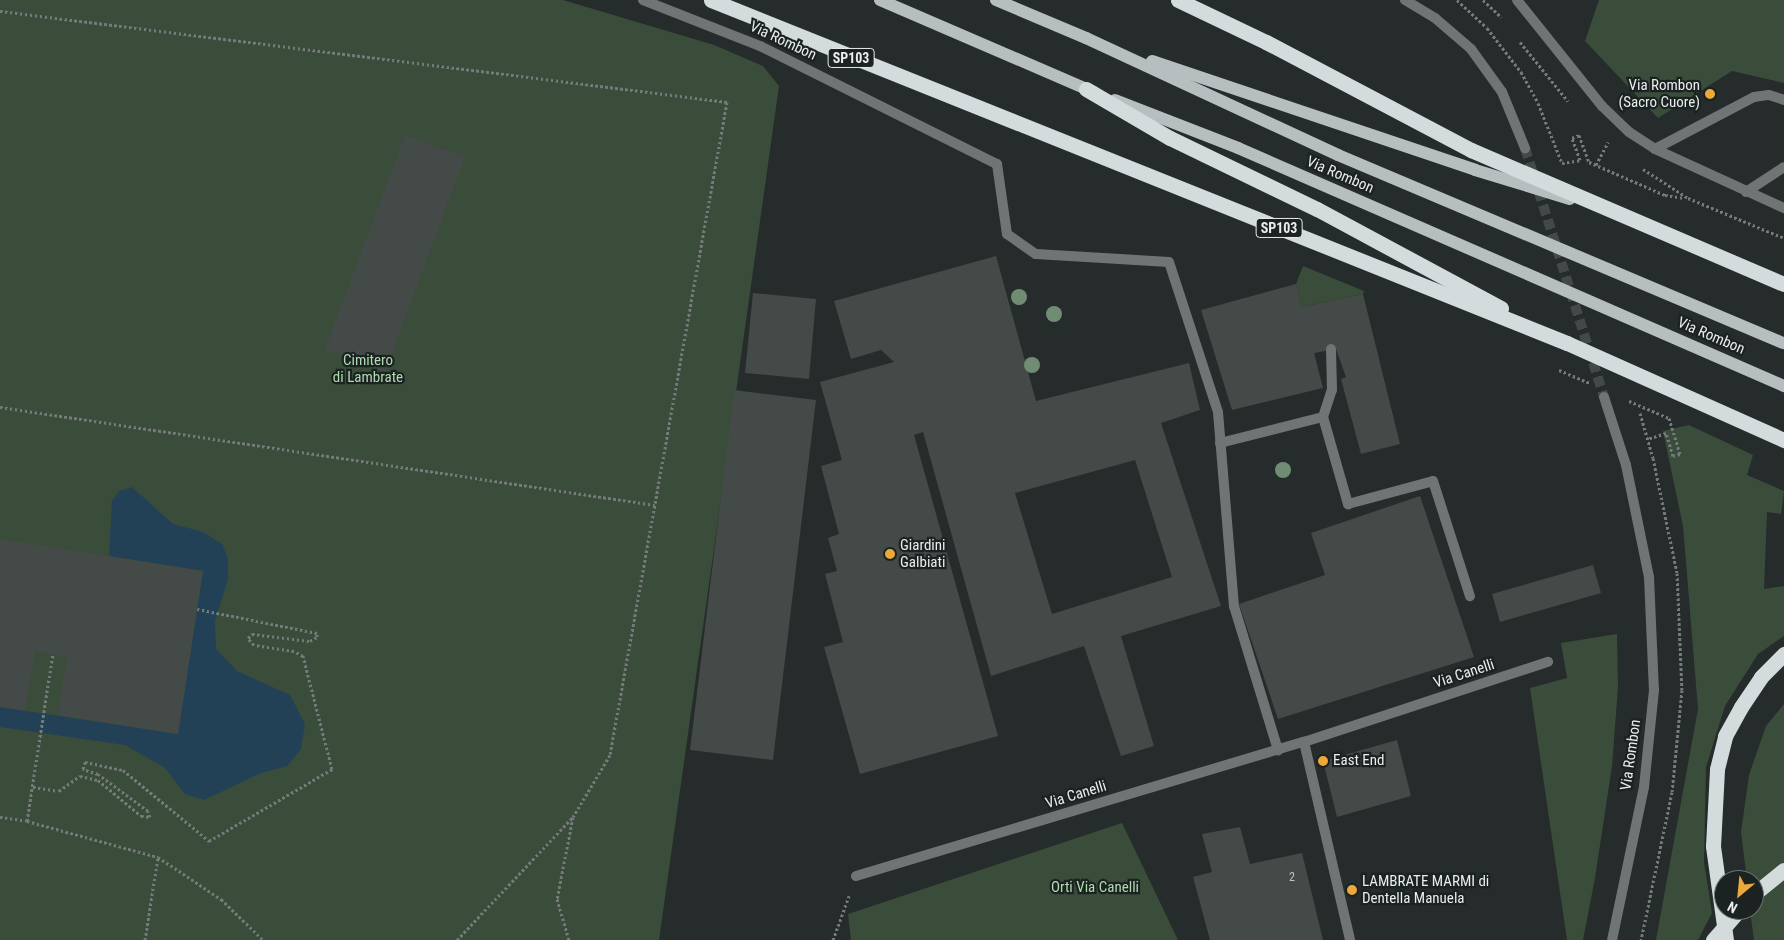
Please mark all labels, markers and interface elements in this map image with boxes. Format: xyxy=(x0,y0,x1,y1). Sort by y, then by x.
street label: Via Rombon xyxy=(747,18,819,64)
road number: SP103 xyxy=(827,46,875,70)
place label: Via Rombon (Sacro Cuore) xyxy=(1618,76,1700,111)
marker: Via Rombon (Sacro Cuore) xyxy=(1704,88,1716,100)
street label: Via Rombon xyxy=(1304,153,1376,197)
road number: SP103 xyxy=(1255,217,1303,240)
street label: Via Rombon xyxy=(1675,314,1747,358)
park label: Cimitero di Lambrate xyxy=(333,351,403,386)
place label: Giardini Galbiati xyxy=(900,536,946,571)
marker: Giardini Galbiati xyxy=(884,548,896,560)
street label: Via Canelli xyxy=(1431,656,1497,692)
street label: Via Rombon xyxy=(1617,718,1645,792)
place label: East End xyxy=(1333,752,1385,770)
marker: East End xyxy=(1317,755,1329,767)
street label: Via Canelli xyxy=(1043,777,1109,813)
north arrow xyxy=(1714,870,1764,920)
house number: 2 xyxy=(1289,871,1295,885)
place label: LAMBRATE MARMI di Dentella Manuela xyxy=(1362,872,1489,907)
park label: Orti Via Canelli xyxy=(1051,879,1139,897)
marker: LAMBRATE MARMI di Dentella Manuela xyxy=(1346,884,1358,896)
text: N xyxy=(1725,898,1740,916)

